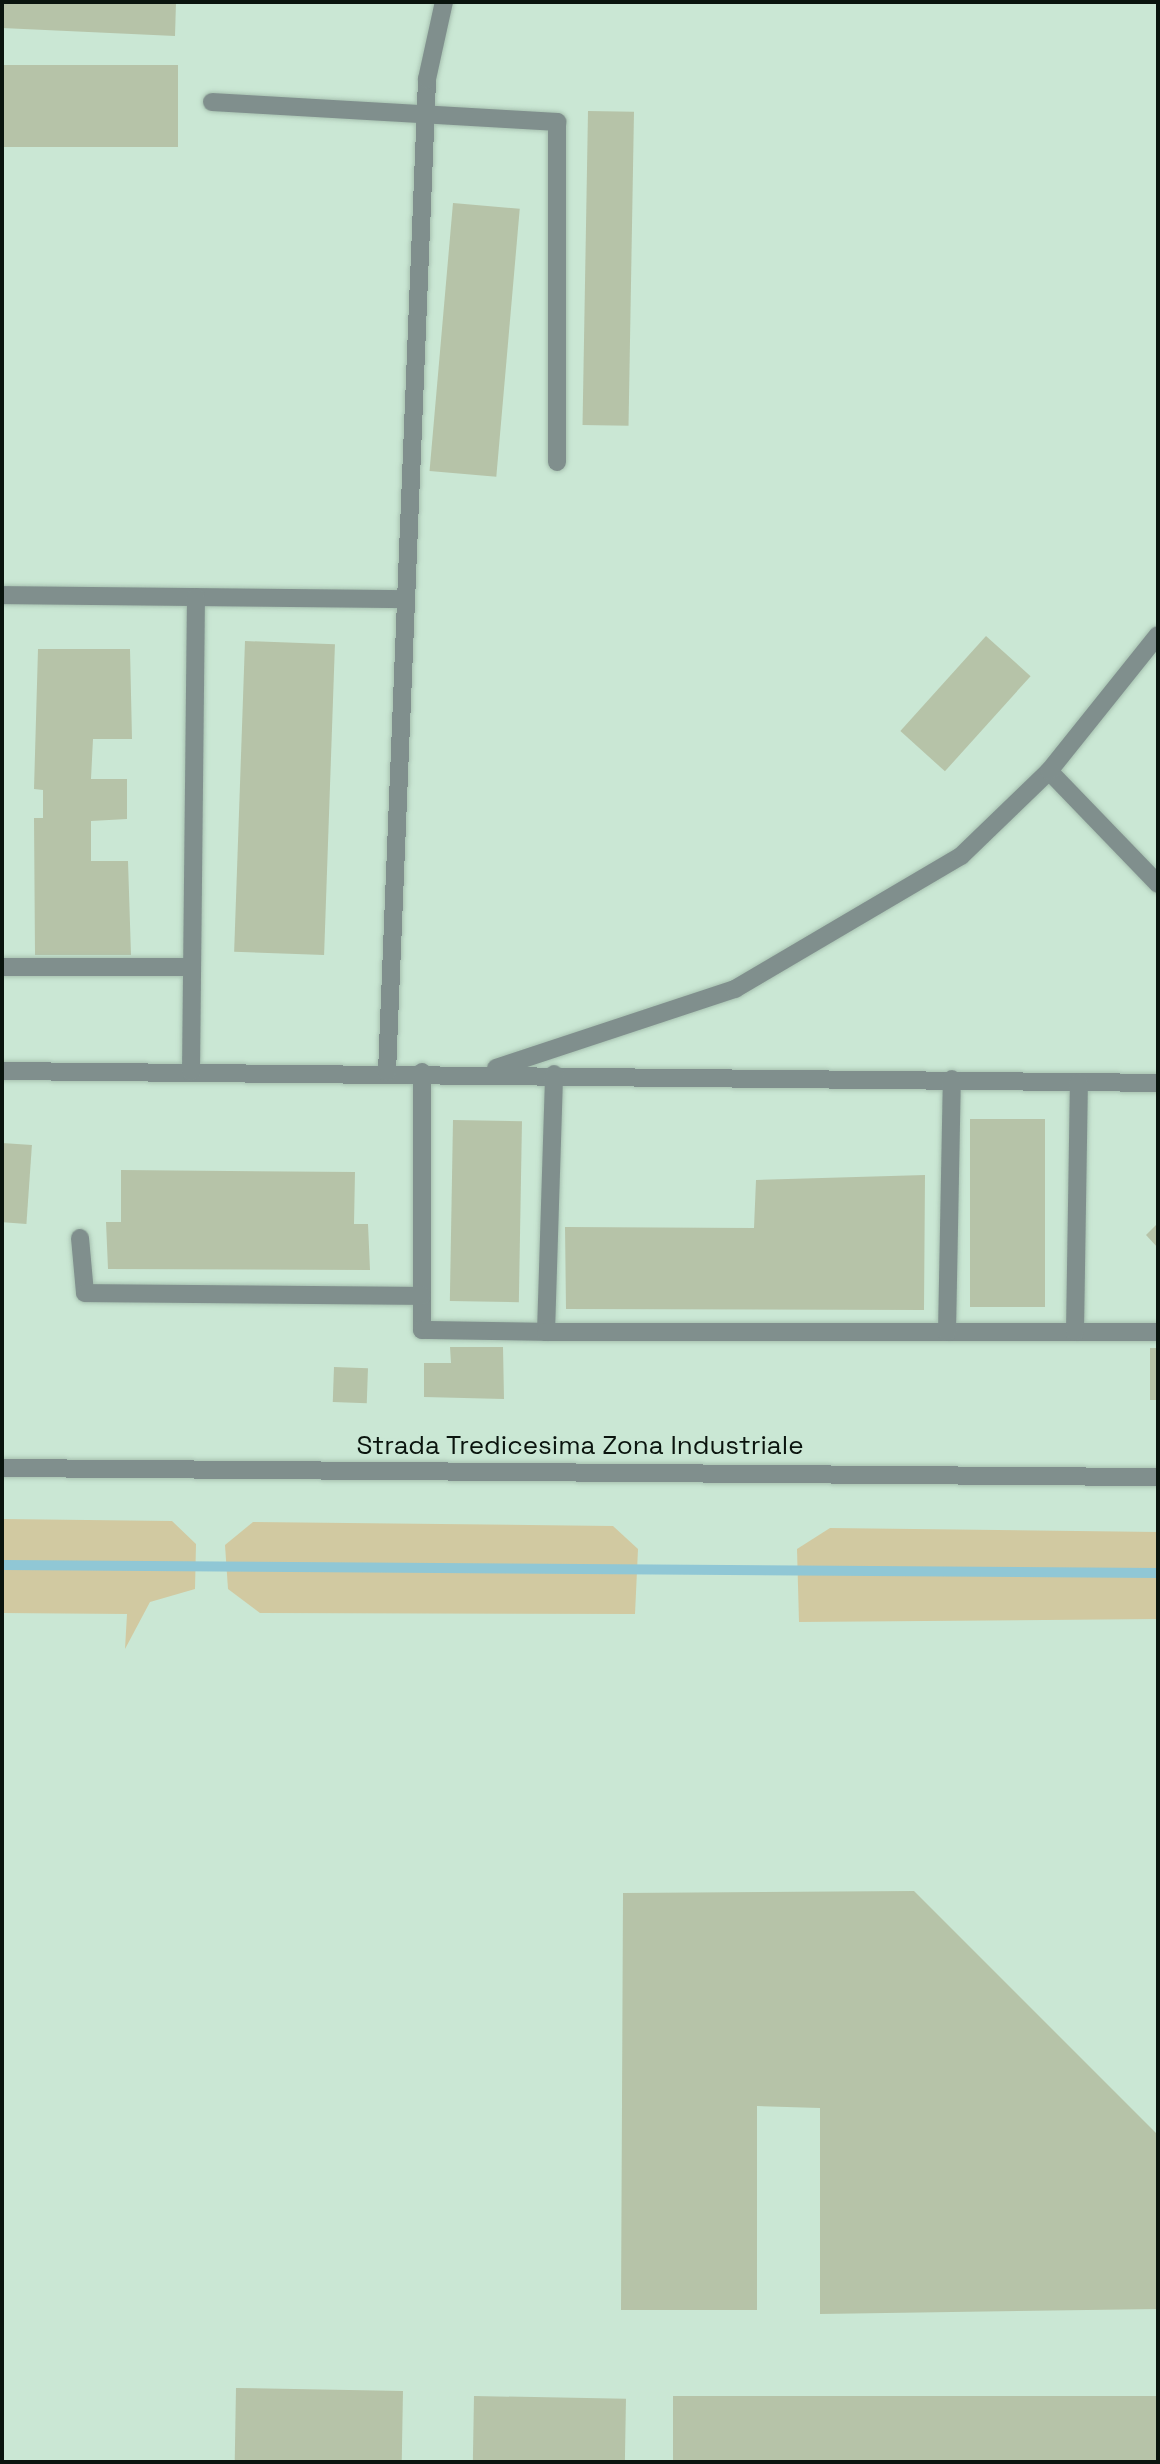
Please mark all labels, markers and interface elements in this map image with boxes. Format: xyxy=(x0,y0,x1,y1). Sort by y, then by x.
street label: Strada Tredicesima Zona Industriale xyxy=(356,1430,804,1462)

